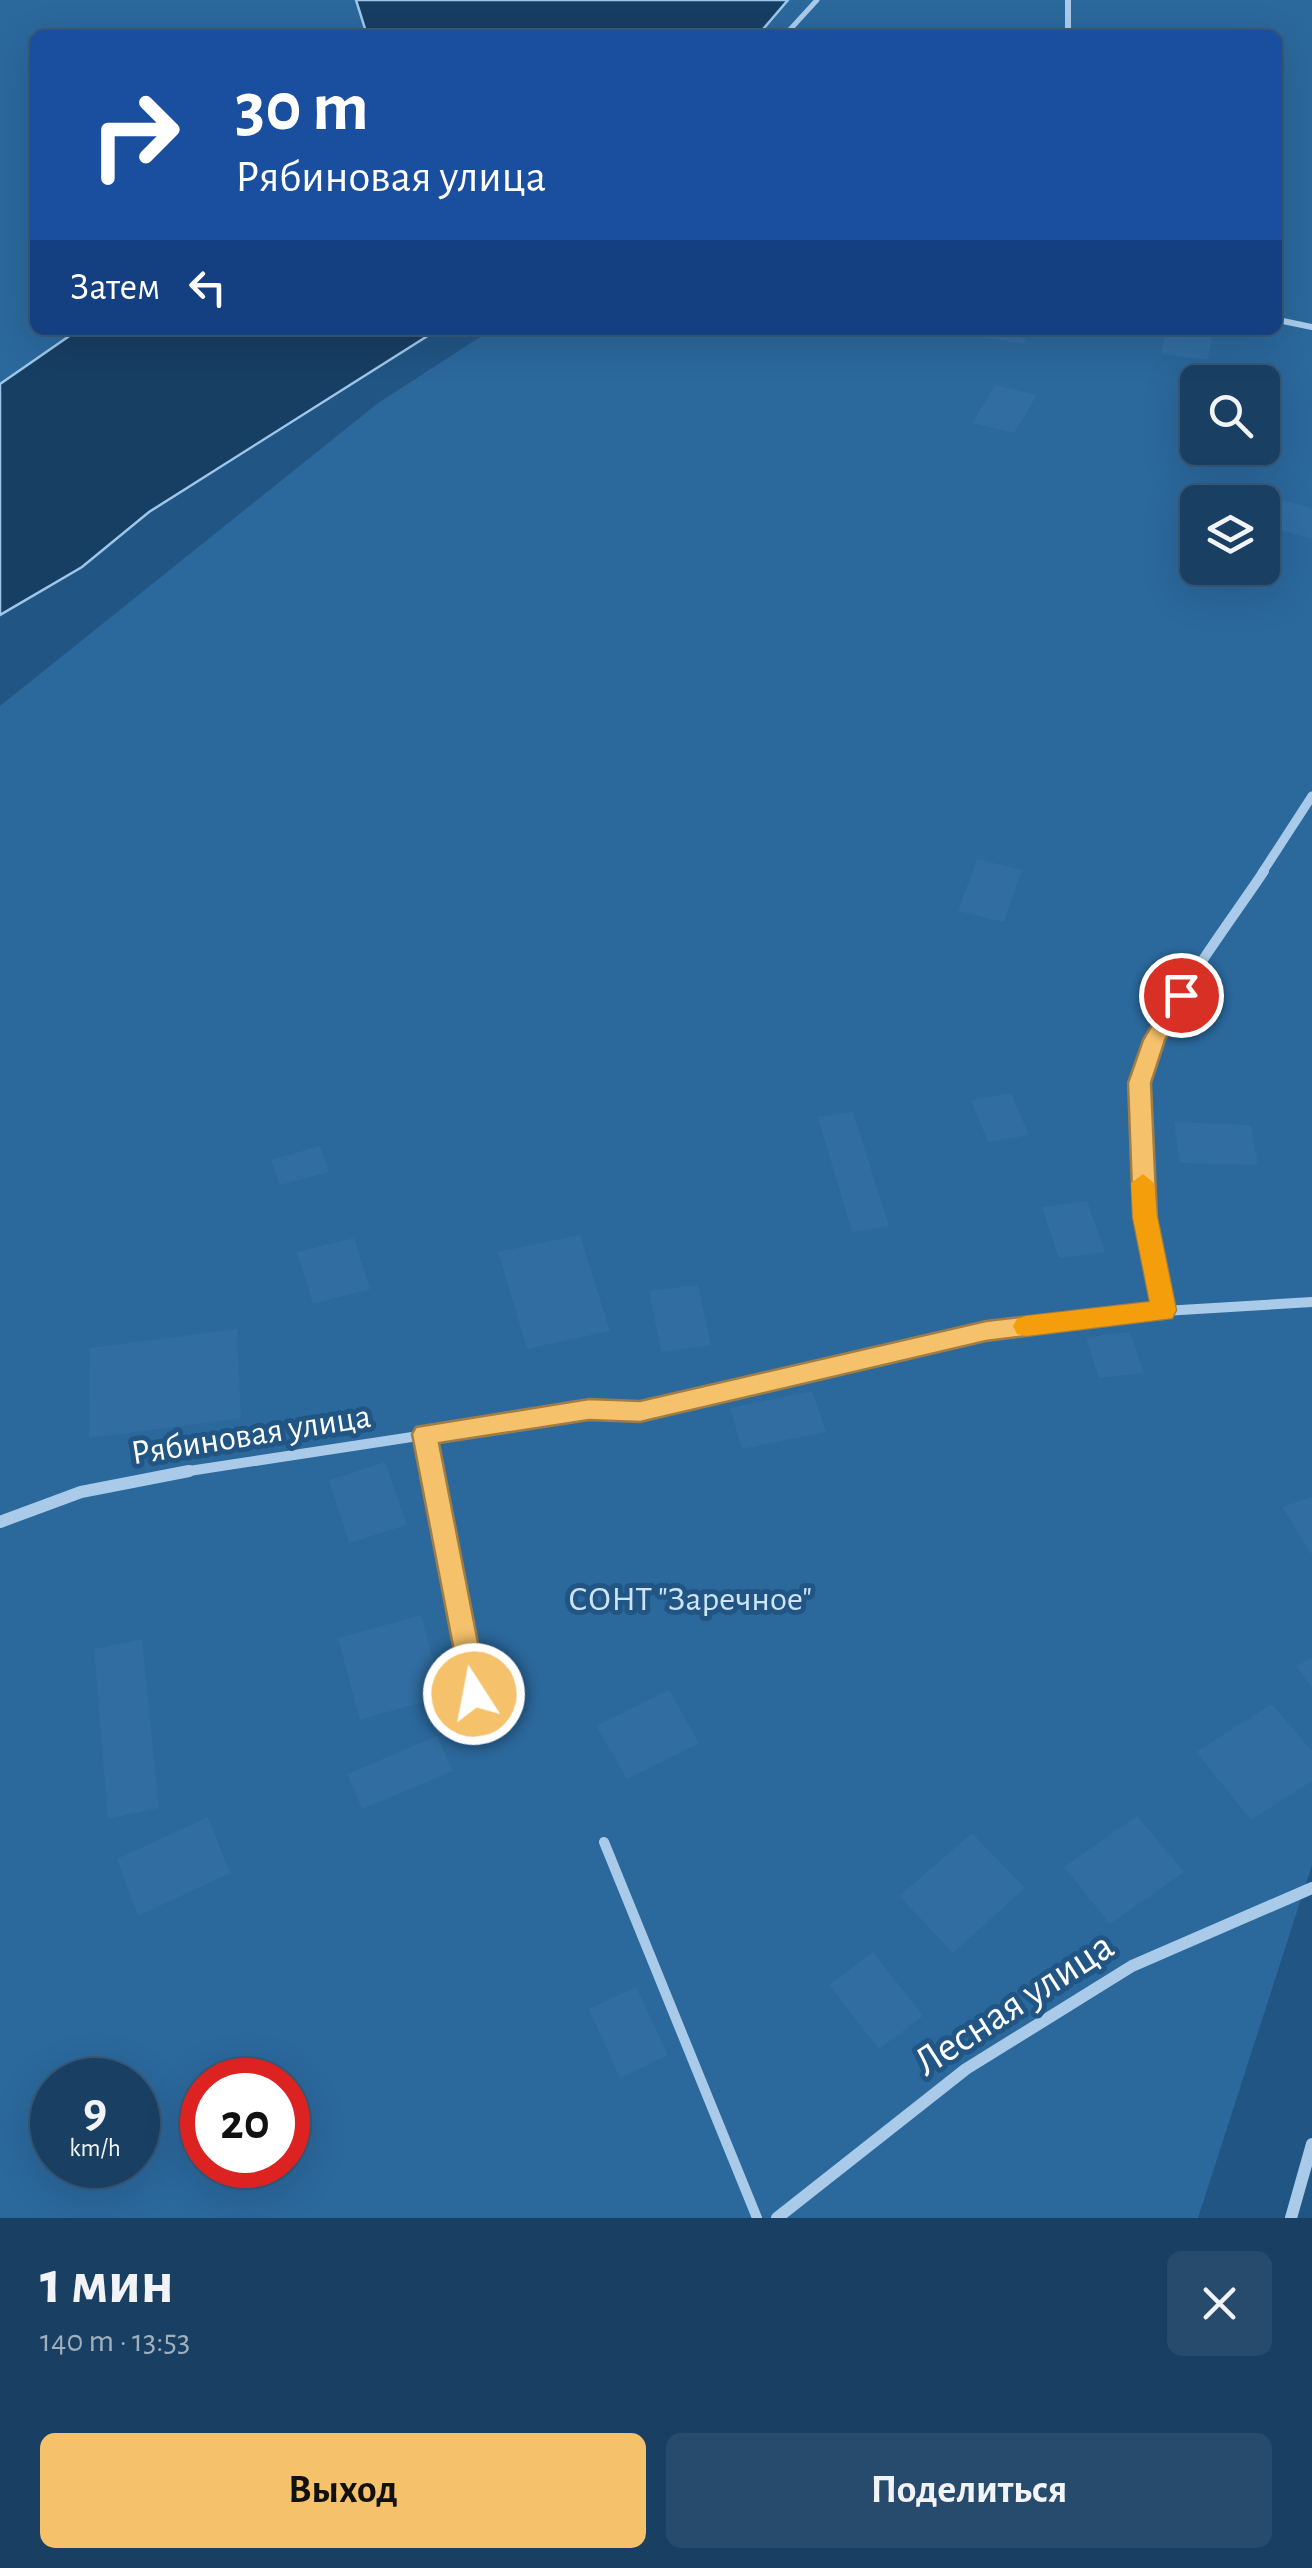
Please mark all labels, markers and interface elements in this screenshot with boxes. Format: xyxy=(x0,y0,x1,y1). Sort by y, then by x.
icon: right xyxy=(70,70,200,200)
text: 30 m xyxy=(235,73,369,143)
text: Рябиновая улица xyxy=(235,155,546,200)
icon: left xyxy=(180,260,235,315)
text: Затем xyxy=(70,269,160,307)
map controls xyxy=(1180,365,1280,585)
button: search xyxy=(1180,365,1280,465)
button: layers xyxy=(1180,485,1280,585)
pin xyxy=(1139,953,1224,1038)
icon: arrive xyxy=(1154,968,1209,1023)
street label: Рябиновая улица xyxy=(129,1399,373,1471)
park label: СОНТ "Заречное" xyxy=(568,1582,812,1617)
position arrow xyxy=(422,1642,526,1746)
street label: Лесная улица xyxy=(907,1924,1121,2084)
speed limit sign: 20 xyxy=(180,2058,310,2188)
text: 9 xyxy=(83,2086,107,2136)
text: km/h xyxy=(69,2136,121,2161)
button: close xyxy=(1167,2251,1272,2356)
text: 1 мин xyxy=(40,2254,174,2314)
text: 140 m · 13:53 xyxy=(40,2325,190,2357)
button: Выход xyxy=(40,2433,646,2548)
button: Поделиться xyxy=(666,2433,1272,2548)

